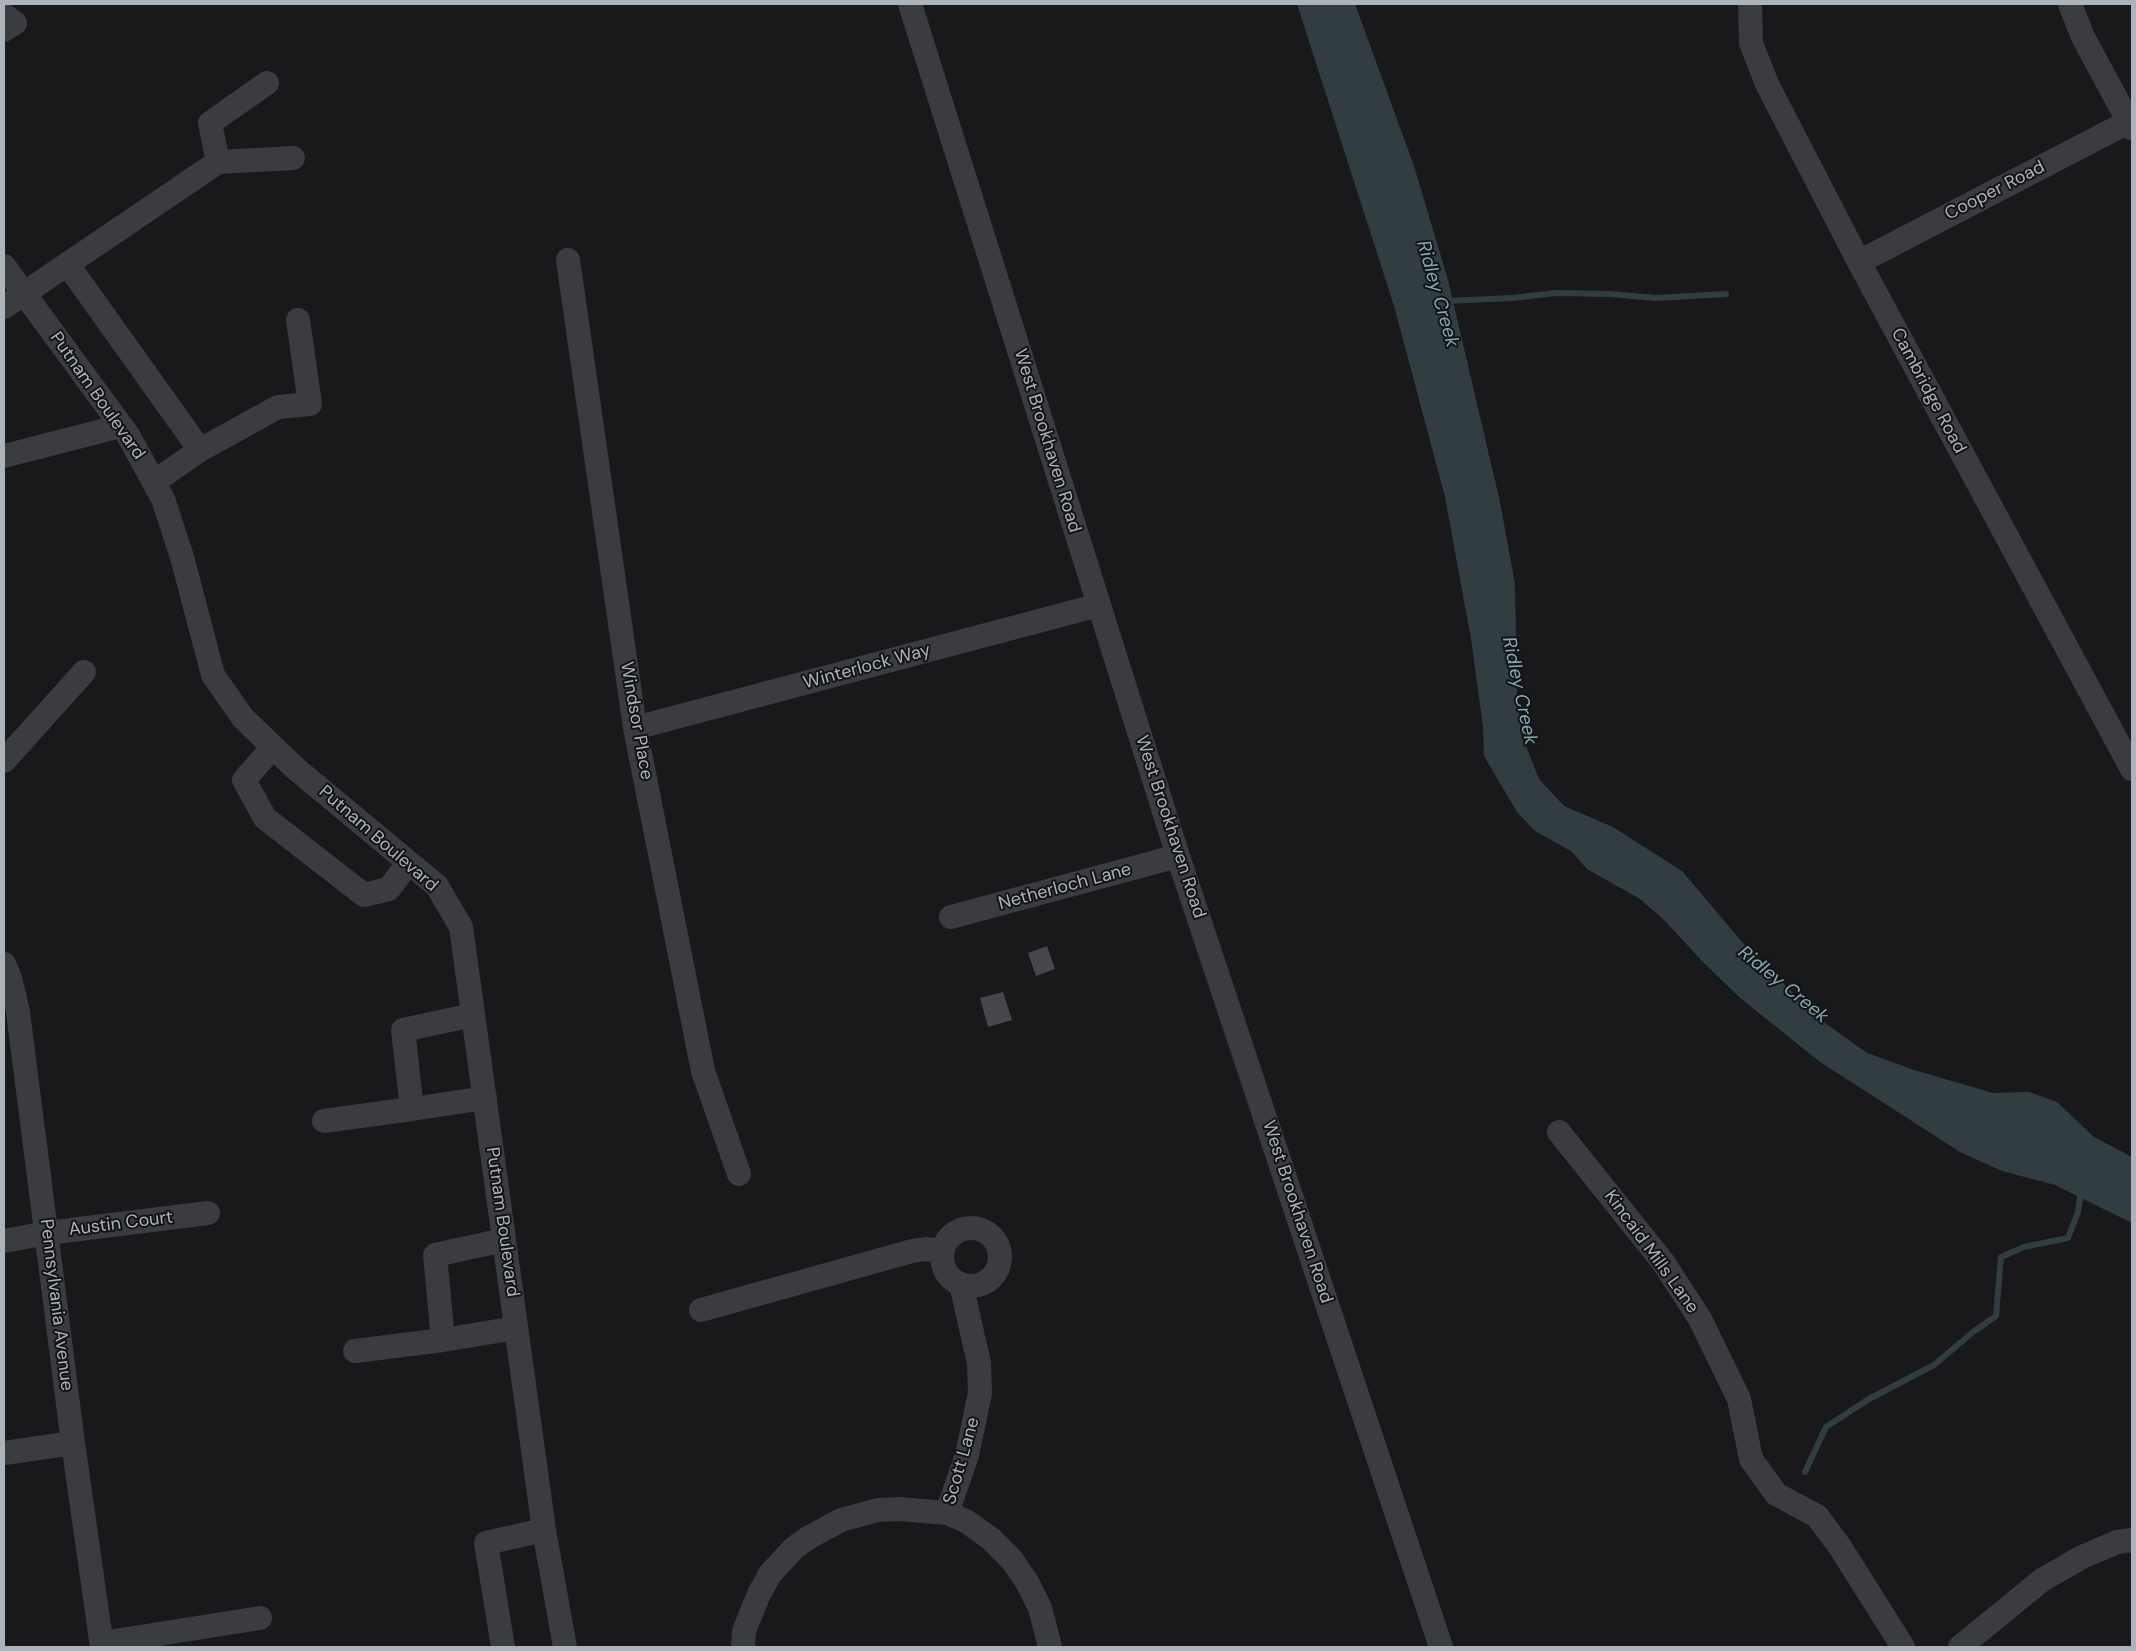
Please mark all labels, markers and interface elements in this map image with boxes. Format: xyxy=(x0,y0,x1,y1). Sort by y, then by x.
street label: Cooper Road xyxy=(1941,157,2049,225)
water label: Ridley Creek xyxy=(1411,238,1463,350)
street label: Cambridge Road xyxy=(1886,325,1970,457)
street label: Putnam Boulevard xyxy=(45,328,149,464)
street label: West Brookhaven Road xyxy=(1009,347,1085,535)
water label: Ridley Creek xyxy=(1496,635,1542,747)
street label: Winterlock Way xyxy=(801,640,933,694)
street label: Windsor Place xyxy=(615,660,657,782)
street label: West Brookhaven Road xyxy=(1130,733,1210,921)
street label: Putnam Boulevard xyxy=(314,781,442,897)
street label: Netherloch Lane xyxy=(996,859,1134,915)
water label: Ridley Creek xyxy=(1733,941,1833,1029)
street label: West Brookhaven Road xyxy=(1257,1118,1337,1306)
street label: Putnam Boulevard xyxy=(481,1146,523,1298)
street label: Kincaid Mills Lane xyxy=(1599,1186,1703,1318)
street label: Austin Court xyxy=(68,1207,174,1241)
street label: Pennsylvania Avenue xyxy=(35,1218,77,1392)
street label: Scott Lane xyxy=(939,1415,985,1507)

